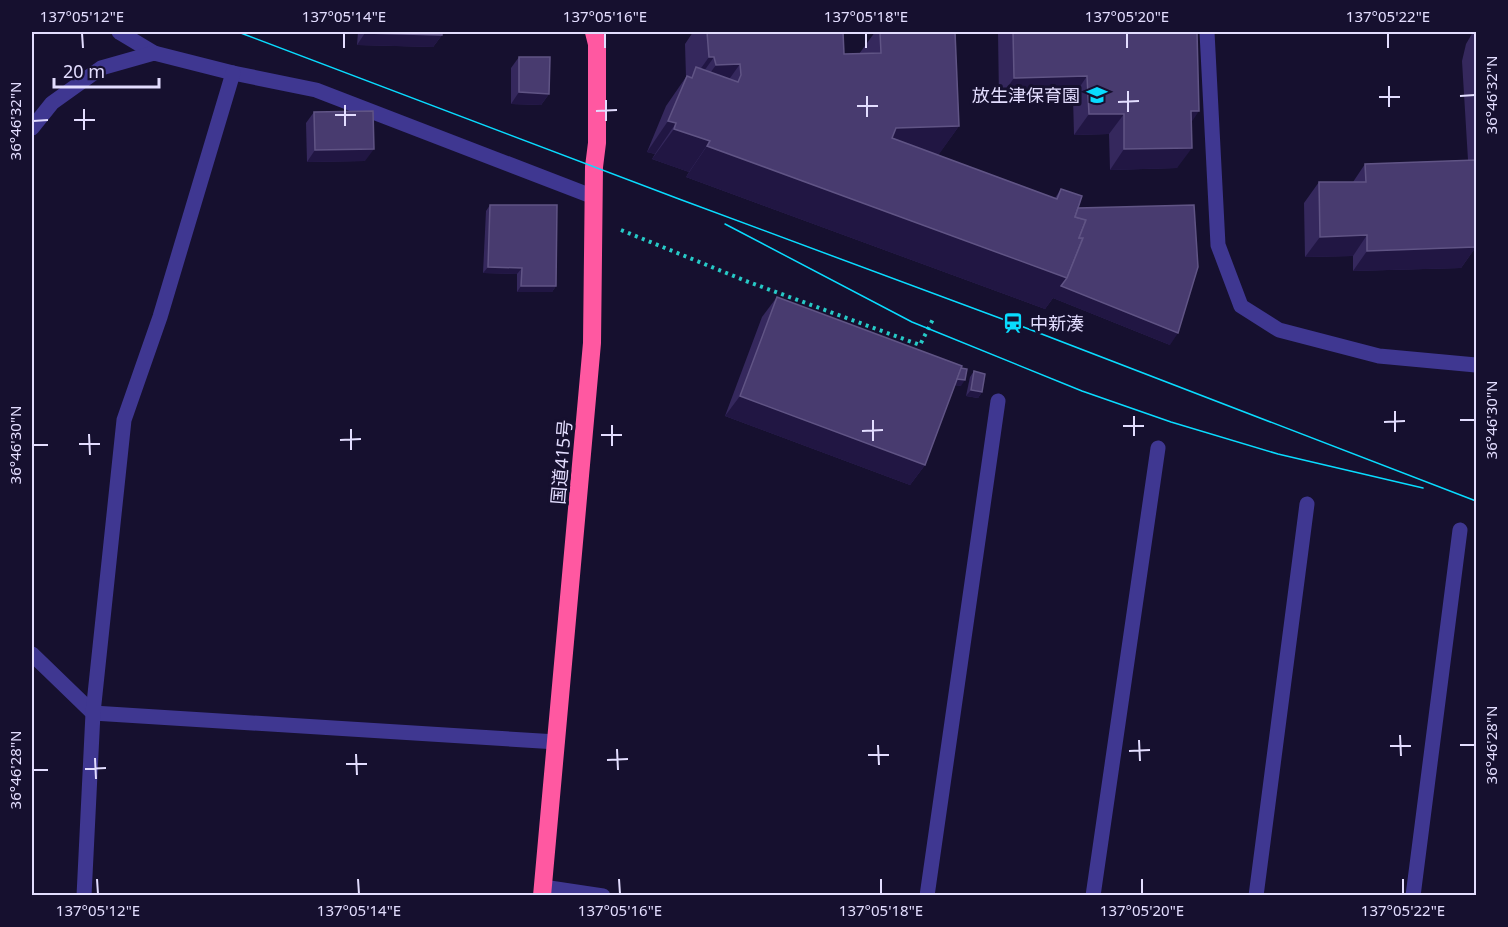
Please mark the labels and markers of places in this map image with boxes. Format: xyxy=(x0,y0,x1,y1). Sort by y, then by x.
place label: 放生津保育園 xyxy=(972,83,1080,107)
school or university icon: 放生津保育園 xyxy=(1085,83,1109,107)
station icon: 中新湊 xyxy=(1001,311,1025,335)
place label: 中新湊 xyxy=(1030,311,1084,335)

